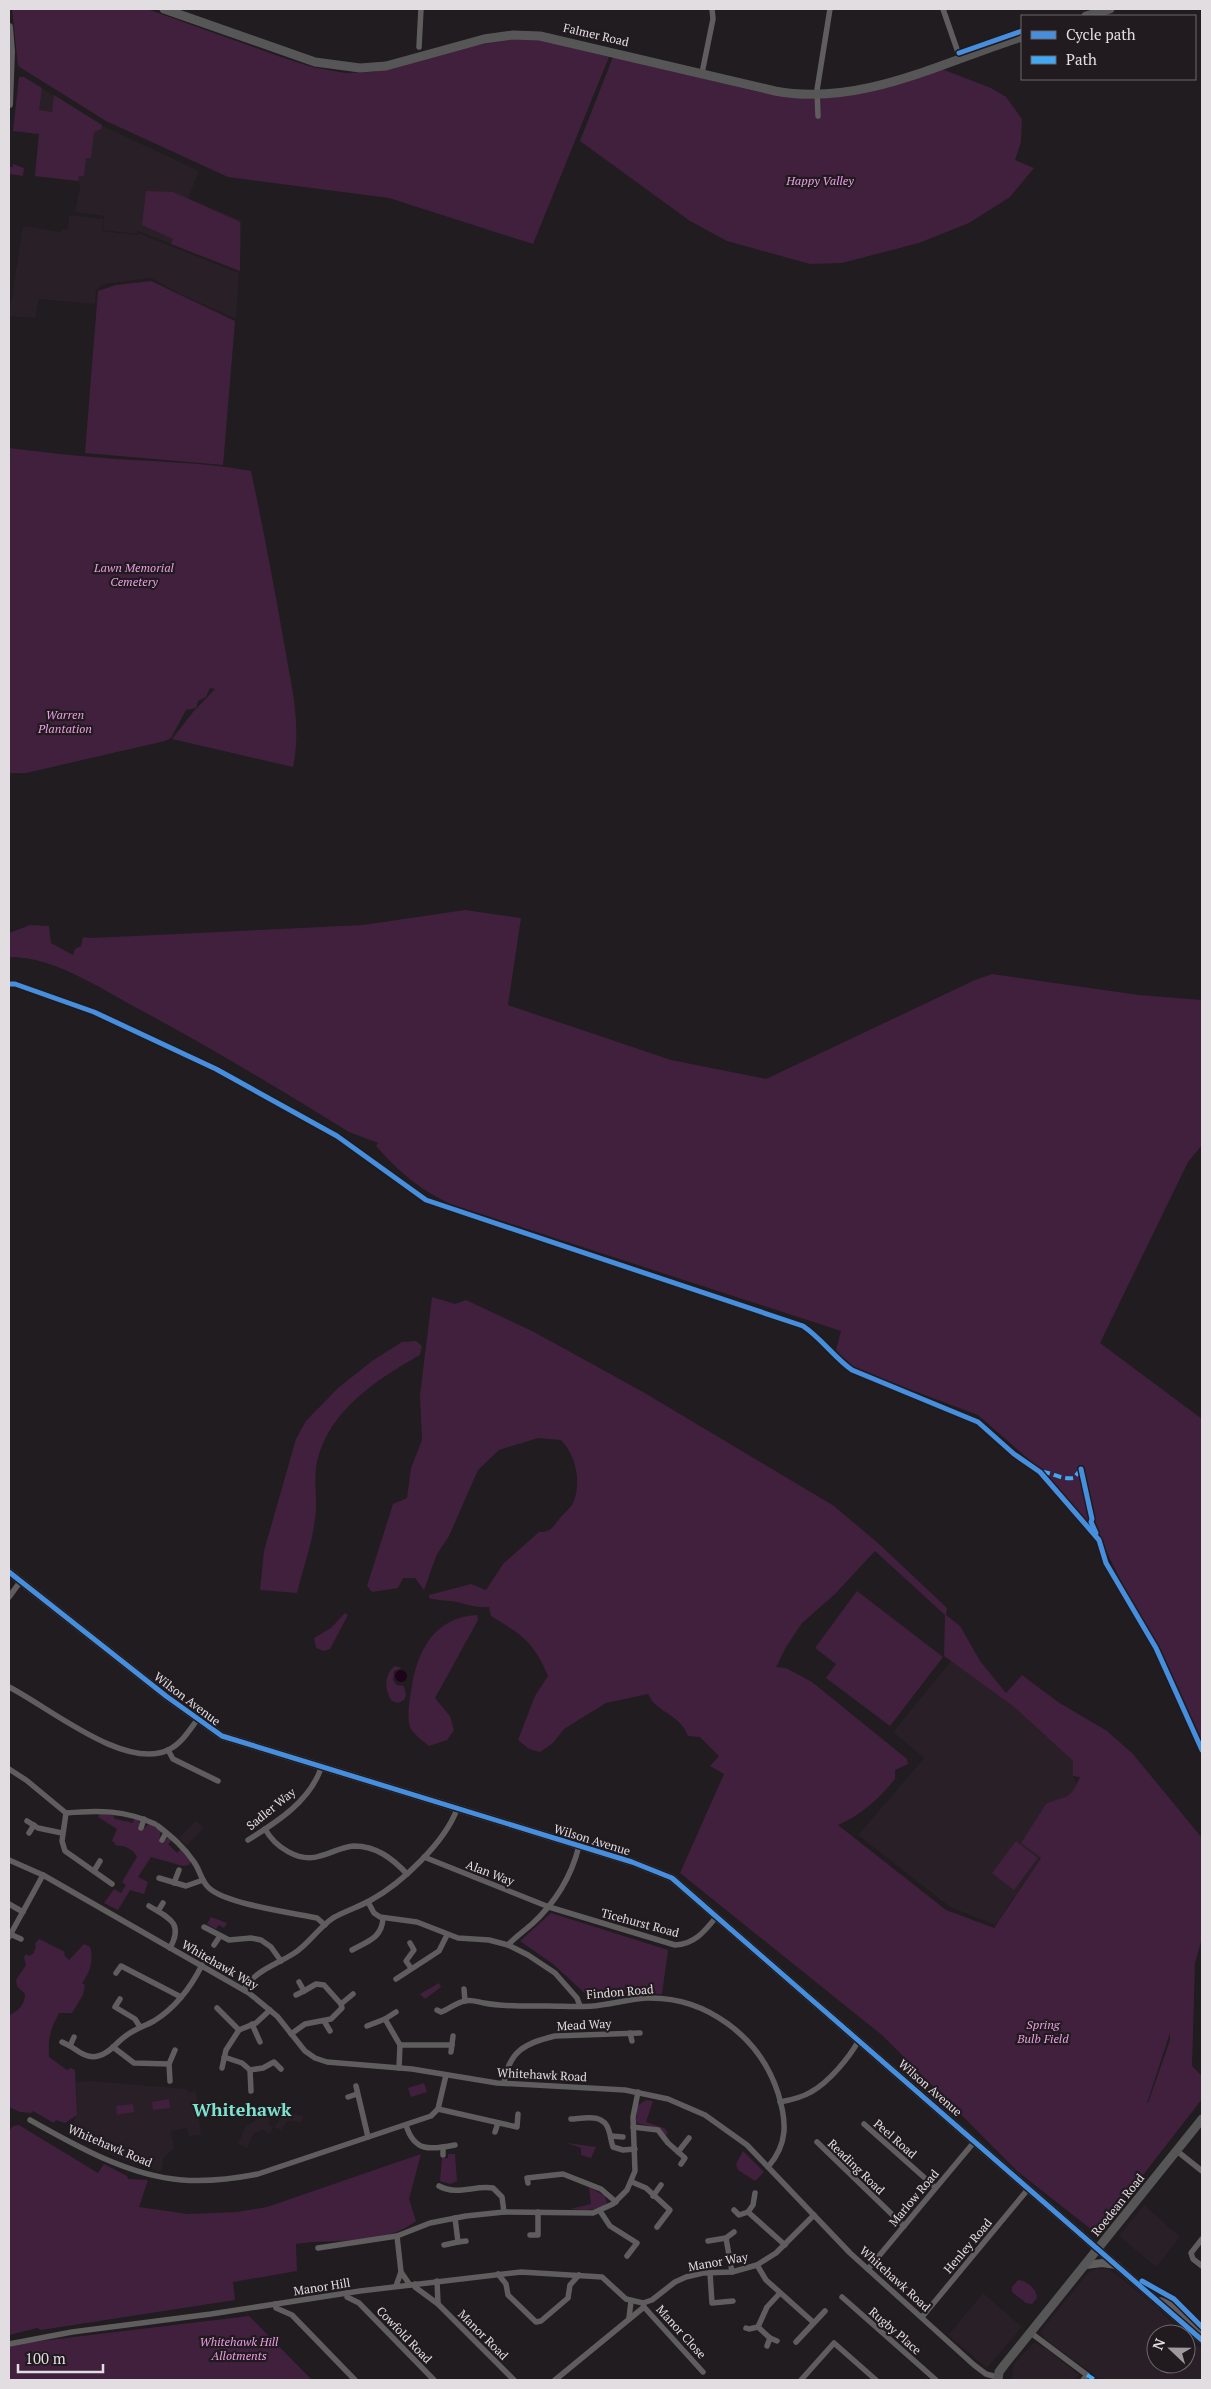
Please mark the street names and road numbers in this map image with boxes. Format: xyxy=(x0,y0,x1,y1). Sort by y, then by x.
street label: Falmer Road xyxy=(562,20,631,49)
street label: Wilson Avenue xyxy=(151,1669,224,1728)
street label: Sadler Way xyxy=(243,1784,299,1833)
street label: Wilson Avenue xyxy=(552,1821,632,1858)
street label: Alan Way xyxy=(464,1856,517,1889)
street label: Ticehurst Road xyxy=(599,1905,681,1940)
street label: Whitehawk Way xyxy=(179,1937,262,1993)
street label: Findon Road xyxy=(586,1981,655,2002)
street label: Mead Way xyxy=(556,2016,613,2033)
street label: Wilson Avenue xyxy=(895,2056,965,2119)
street label: Whitehawk Road xyxy=(497,2065,588,2084)
street label: Peel Road xyxy=(871,2116,920,2162)
street label: Whitehawk Road xyxy=(66,2121,155,2170)
street label: Reading Road xyxy=(825,2136,888,2198)
street label: Marlow Road xyxy=(885,2166,942,2229)
street label: Roedean Road xyxy=(1088,2170,1147,2239)
street label: Henley Road xyxy=(940,2215,995,2276)
street label: Whitehawk Road xyxy=(857,2243,934,2315)
street label: Manor Way xyxy=(687,2249,750,2274)
street label: Manor Hill xyxy=(292,2275,352,2298)
street label: Manor Close xyxy=(653,2302,709,2362)
street label: Cowfold Road xyxy=(374,2303,435,2366)
street label: Rugby Place xyxy=(866,2304,925,2357)
street label: Manor Road xyxy=(455,2307,512,2363)

